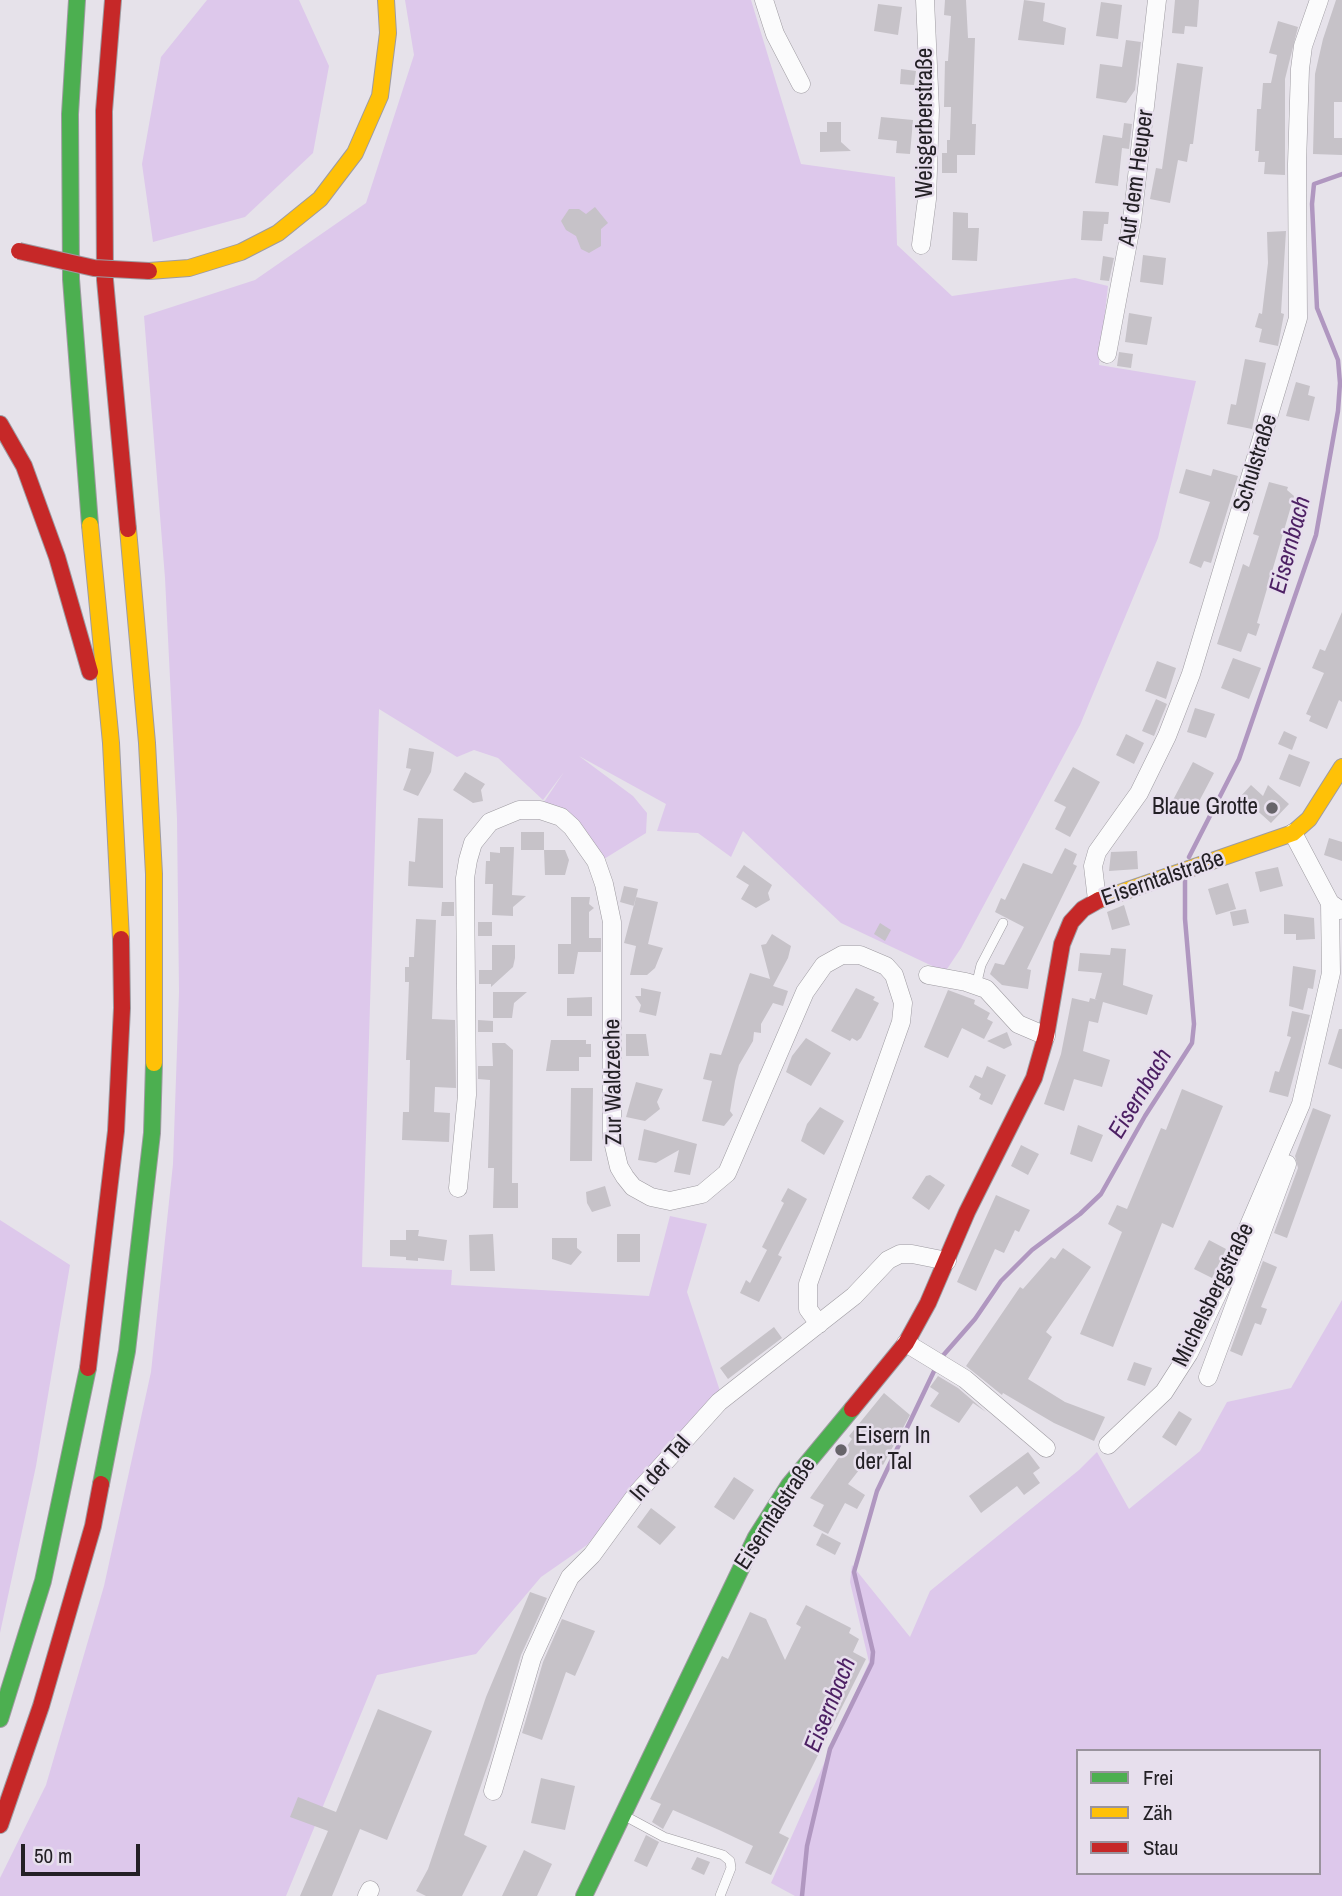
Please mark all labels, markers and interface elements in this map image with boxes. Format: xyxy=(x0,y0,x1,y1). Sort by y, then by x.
street label: Weisgerberstraße xyxy=(912,48,940,198)
street label: Auf dem Heuper xyxy=(1114,108,1160,248)
street label: Schulstraße xyxy=(1228,411,1284,515)
water label: Eisernbach xyxy=(1264,493,1318,597)
place label: Blaue Grotte xyxy=(1152,794,1258,822)
marker: Blaue Grotte xyxy=(1264,800,1280,816)
street label: Eiserntalstraße xyxy=(1098,845,1228,913)
street label: Zur Waldzeche xyxy=(599,1019,629,1145)
water label: Eisernbach xyxy=(1103,1044,1179,1144)
street label: Michelsbergstraße xyxy=(1167,1219,1261,1371)
place label: Eisern In der Tal xyxy=(855,1423,930,1477)
street label: In der Tal xyxy=(625,1431,697,1507)
marker: Eisern In der Tal xyxy=(833,1442,849,1458)
street label: Eiserntalstraße xyxy=(730,1453,822,1575)
water label: Eisernbach xyxy=(799,1653,863,1757)
legend xyxy=(1076,1749,1321,1875)
text: Frei xyxy=(1143,1763,1174,1792)
text: Zäh xyxy=(1143,1798,1173,1827)
scale bar xyxy=(24,1829,144,1873)
text: Stau xyxy=(1143,1833,1178,1862)
text: 50 m xyxy=(34,1841,72,1870)

